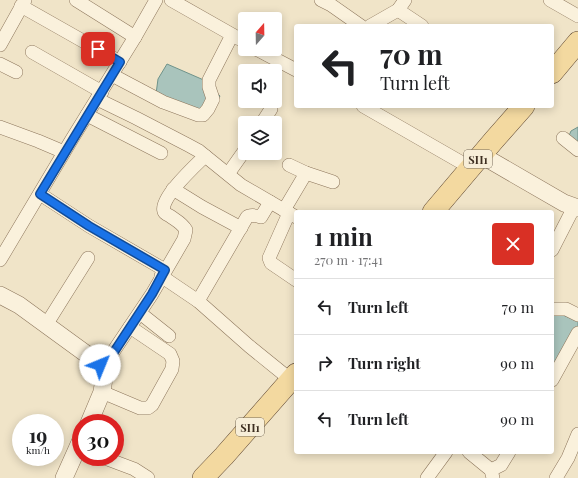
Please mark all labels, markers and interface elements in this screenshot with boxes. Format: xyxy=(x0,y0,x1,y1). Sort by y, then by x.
north arrow xyxy=(238,12,282,56)
map controls xyxy=(238,12,282,160)
pin xyxy=(81,32,115,66)
text: 70 m xyxy=(380,35,443,72)
icon: arrive xyxy=(87,38,109,60)
icon: left xyxy=(314,40,366,92)
button: sound xyxy=(238,64,282,108)
text: Turn left xyxy=(380,71,450,95)
button: layers xyxy=(238,116,282,160)
road number: SH1 xyxy=(464,150,492,168)
text: 1 min xyxy=(314,220,373,252)
button: close xyxy=(492,223,534,265)
text: 270 m · 17:41 xyxy=(314,251,383,268)
icon: left xyxy=(314,296,336,318)
text: Turn left xyxy=(348,297,409,317)
text: 70 m xyxy=(502,297,534,317)
position arrow xyxy=(79,344,121,386)
icon: right xyxy=(314,352,336,374)
text: Turn right xyxy=(348,353,421,373)
text: 90 m xyxy=(500,353,534,373)
icon: left xyxy=(314,408,336,430)
text: Turn left xyxy=(348,409,409,429)
text: 90 m xyxy=(500,409,534,429)
speed limit sign: 30 xyxy=(72,414,124,466)
road number: SH1 xyxy=(236,418,264,436)
text: 19 xyxy=(29,421,47,448)
text: km/h xyxy=(26,443,50,457)

